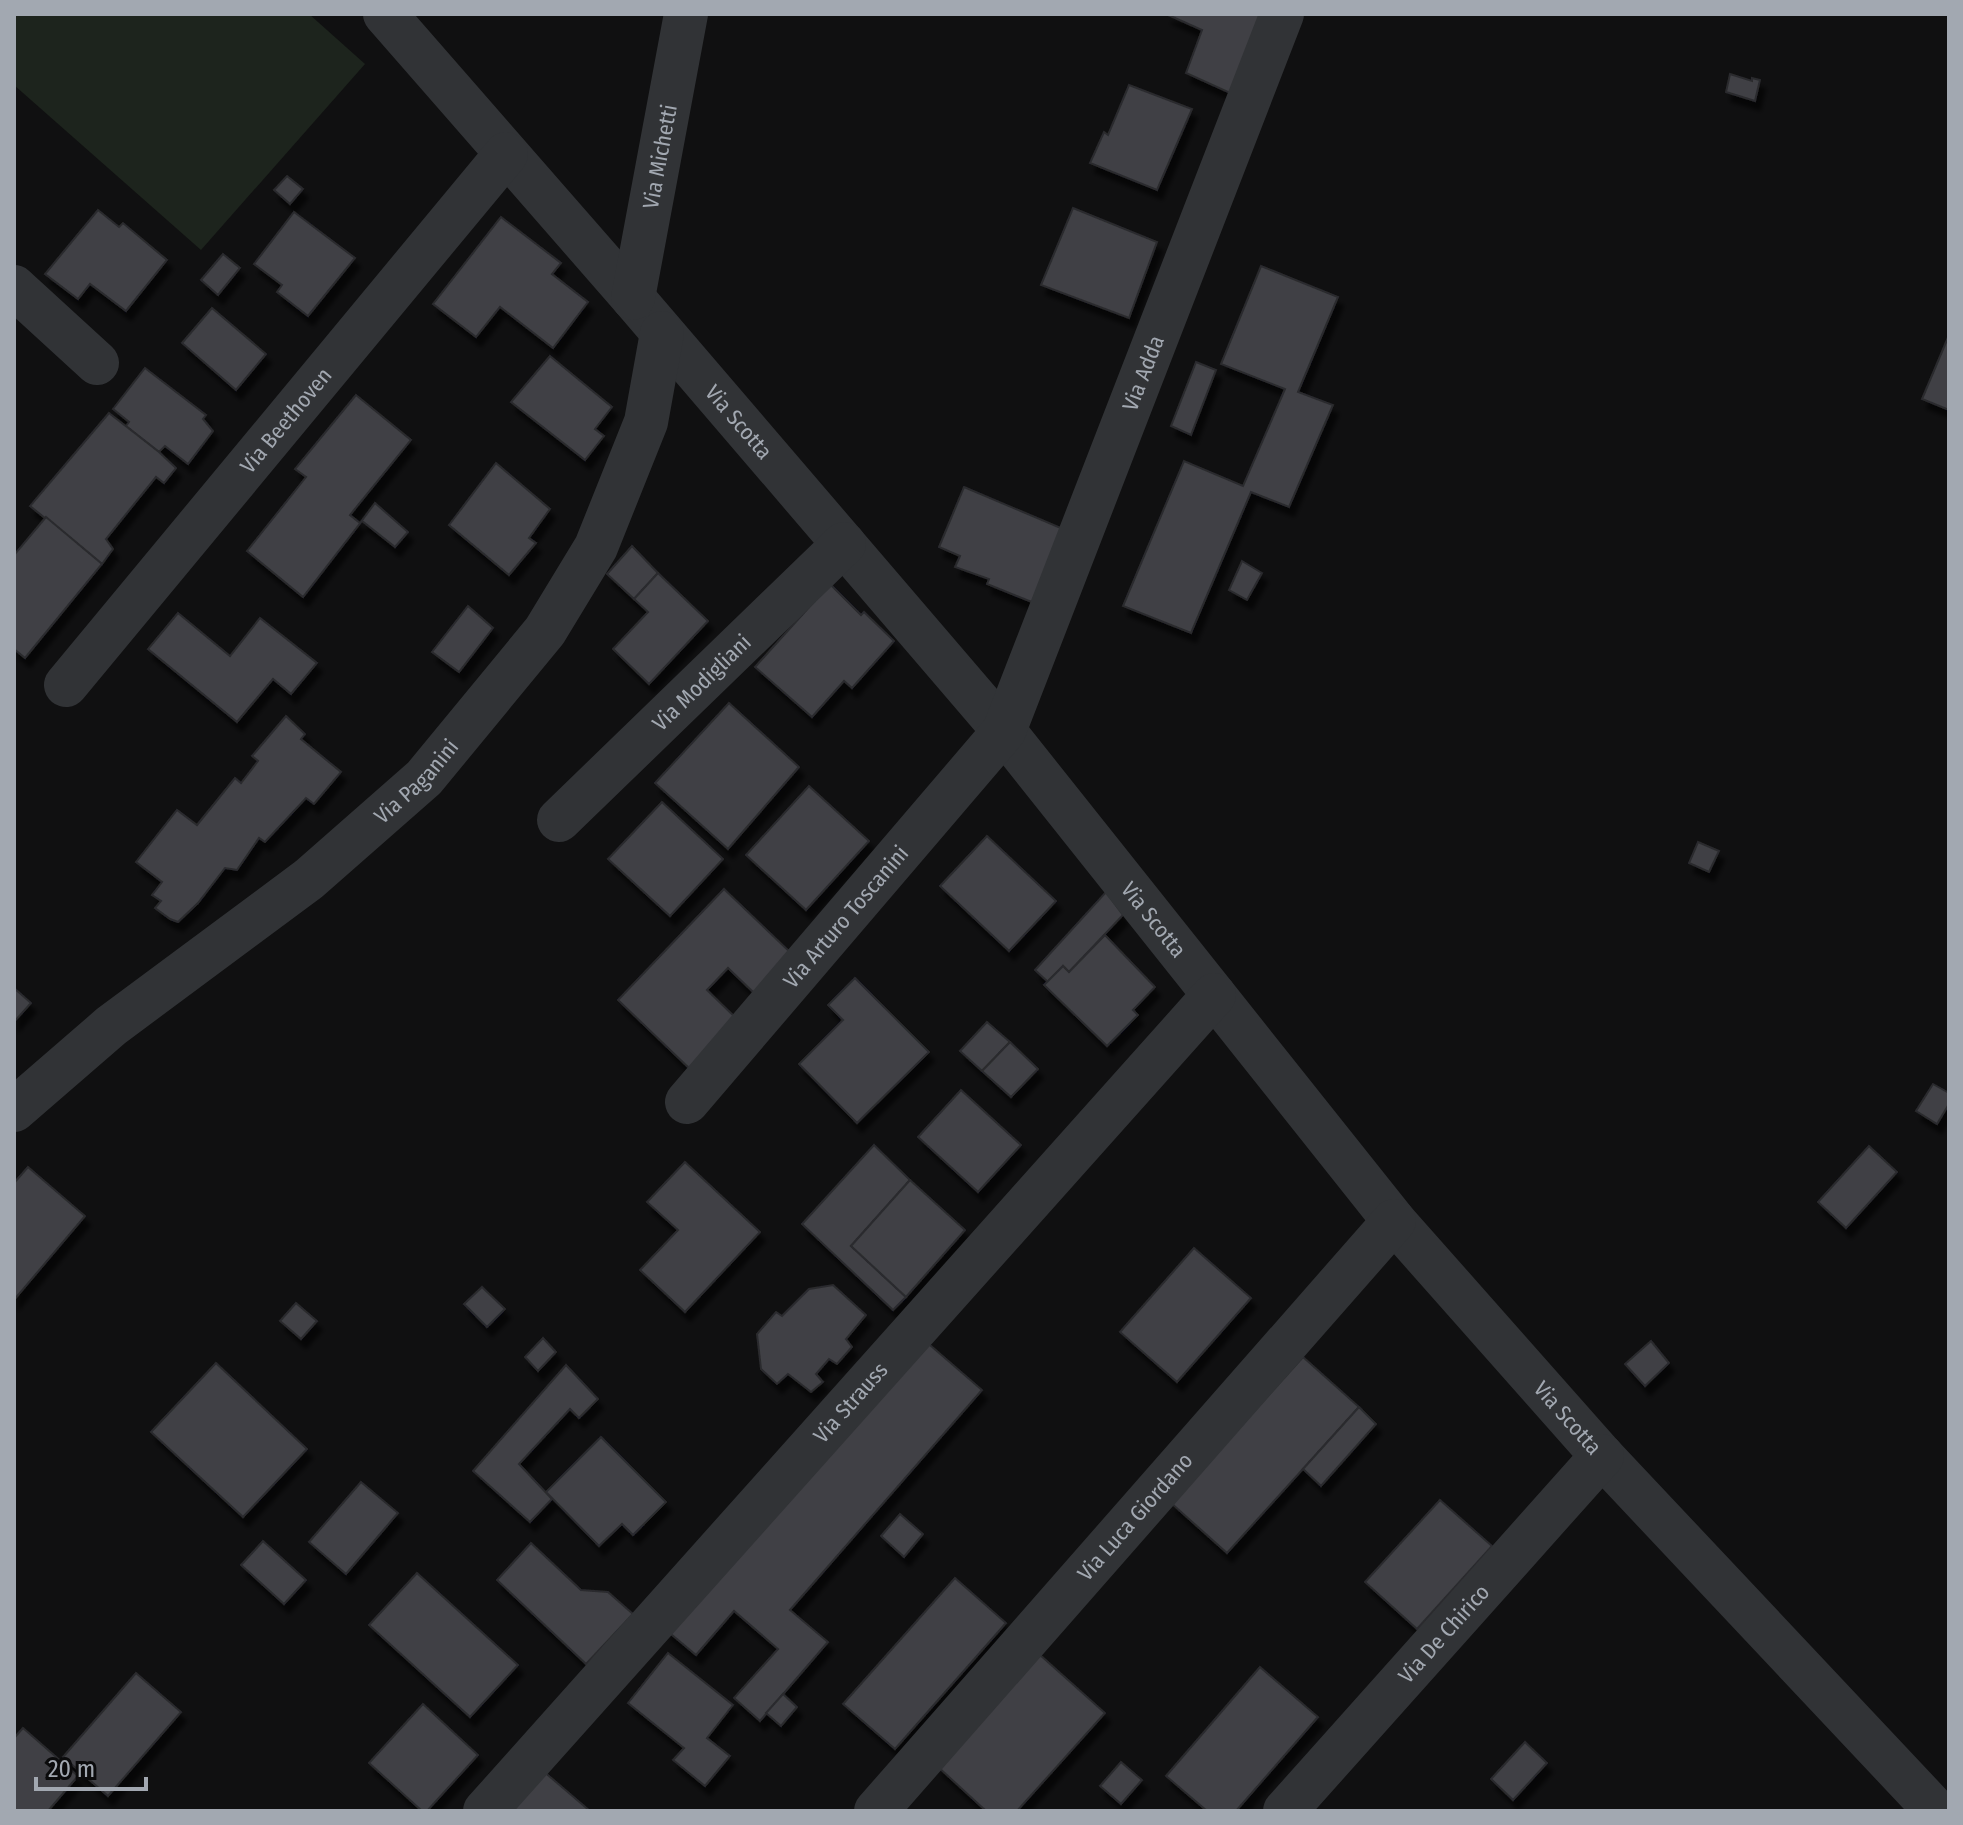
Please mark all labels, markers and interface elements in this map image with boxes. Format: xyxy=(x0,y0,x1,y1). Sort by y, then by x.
street label: Via Michetti xyxy=(636,102,682,211)
street label: Via Adda xyxy=(1116,331,1170,415)
street label: Via Beethoven xyxy=(234,362,337,478)
street label: Via Scotta xyxy=(700,379,778,464)
street label: Via Modigliani xyxy=(646,628,756,736)
street label: Via Paganini xyxy=(368,734,464,829)
street label: Via Arturo Toscanini xyxy=(777,840,914,993)
street label: Via Scotta xyxy=(1116,876,1192,963)
street label: Via Strauss xyxy=(807,1357,893,1448)
street label: Via Scotta xyxy=(1528,1375,1608,1460)
street label: Via Luca Giordano xyxy=(1071,1447,1198,1586)
street label: Via De Chirico xyxy=(1392,1578,1495,1689)
scale bar xyxy=(36,1741,146,1791)
text: 20 m xyxy=(48,1755,95,1783)

